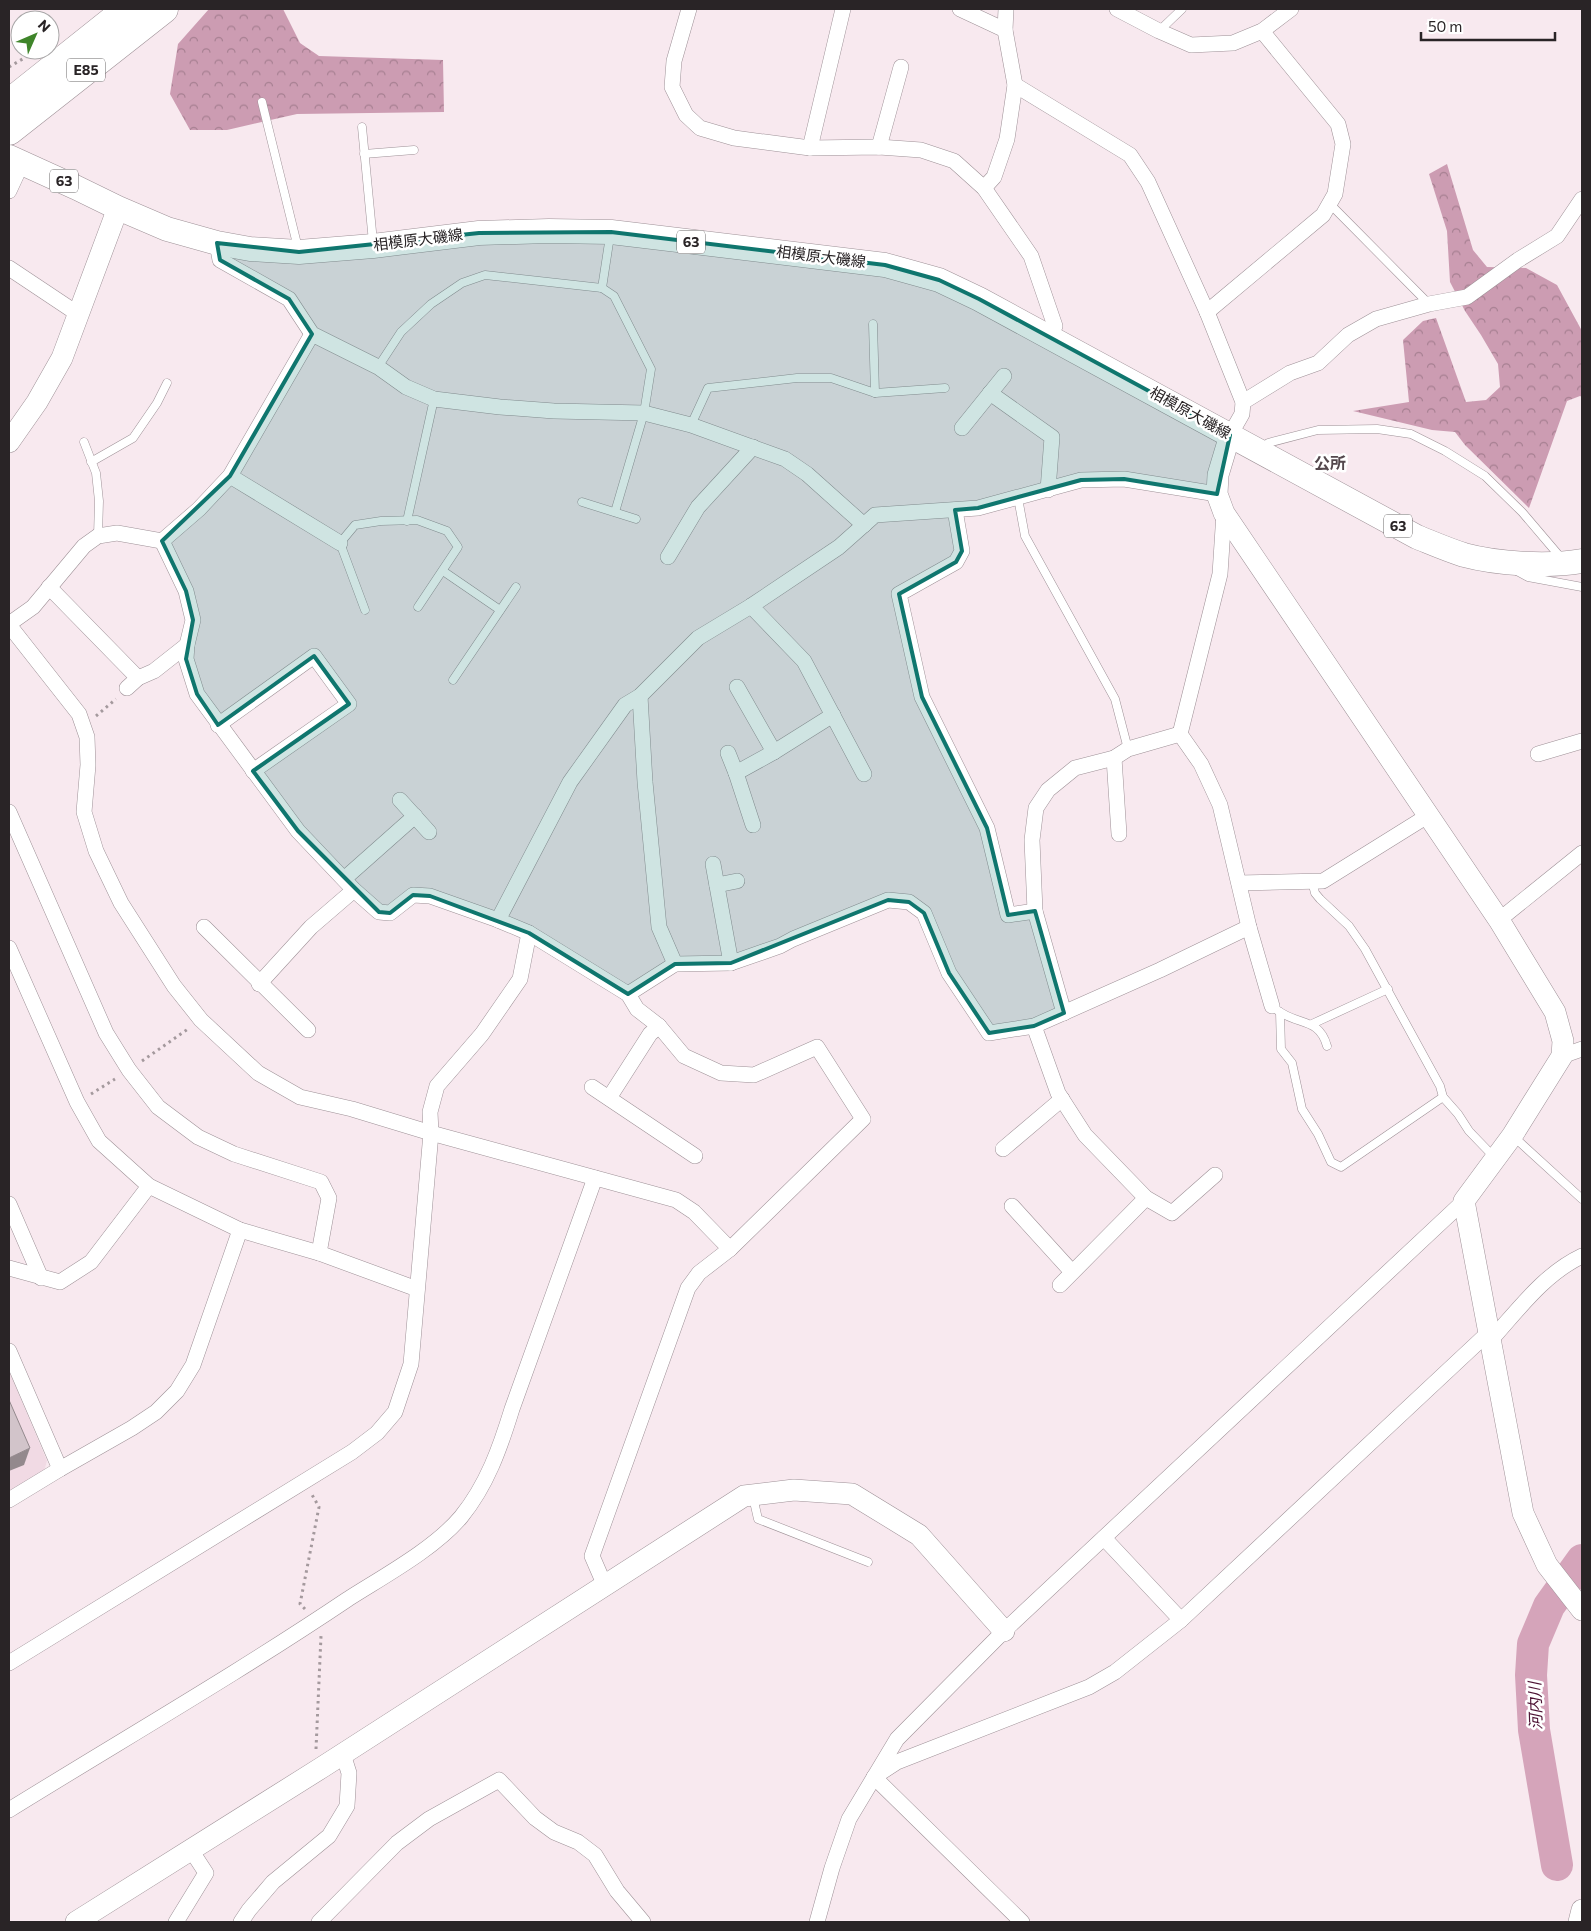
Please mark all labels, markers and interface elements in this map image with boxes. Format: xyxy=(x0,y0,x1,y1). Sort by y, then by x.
north arrow xyxy=(10,10,60,60)
scale bar xyxy=(1421,10,1555,42)
text: N xyxy=(35,16,54,35)
text: 50 m xyxy=(1428,17,1462,35)
road number: E85 xyxy=(67,58,105,82)
road number: 63 xyxy=(50,170,78,192)
street label: 相模原大磯線 xyxy=(372,225,464,253)
road number: 63 xyxy=(677,230,705,253)
street label: 相模原大磯線 xyxy=(775,242,867,270)
street label: 相模原大磯線 xyxy=(1147,382,1234,442)
district label: 公所 xyxy=(1314,453,1346,472)
road number: 63 xyxy=(1384,514,1412,538)
water label: 河内川 xyxy=(1524,1680,1545,1730)

